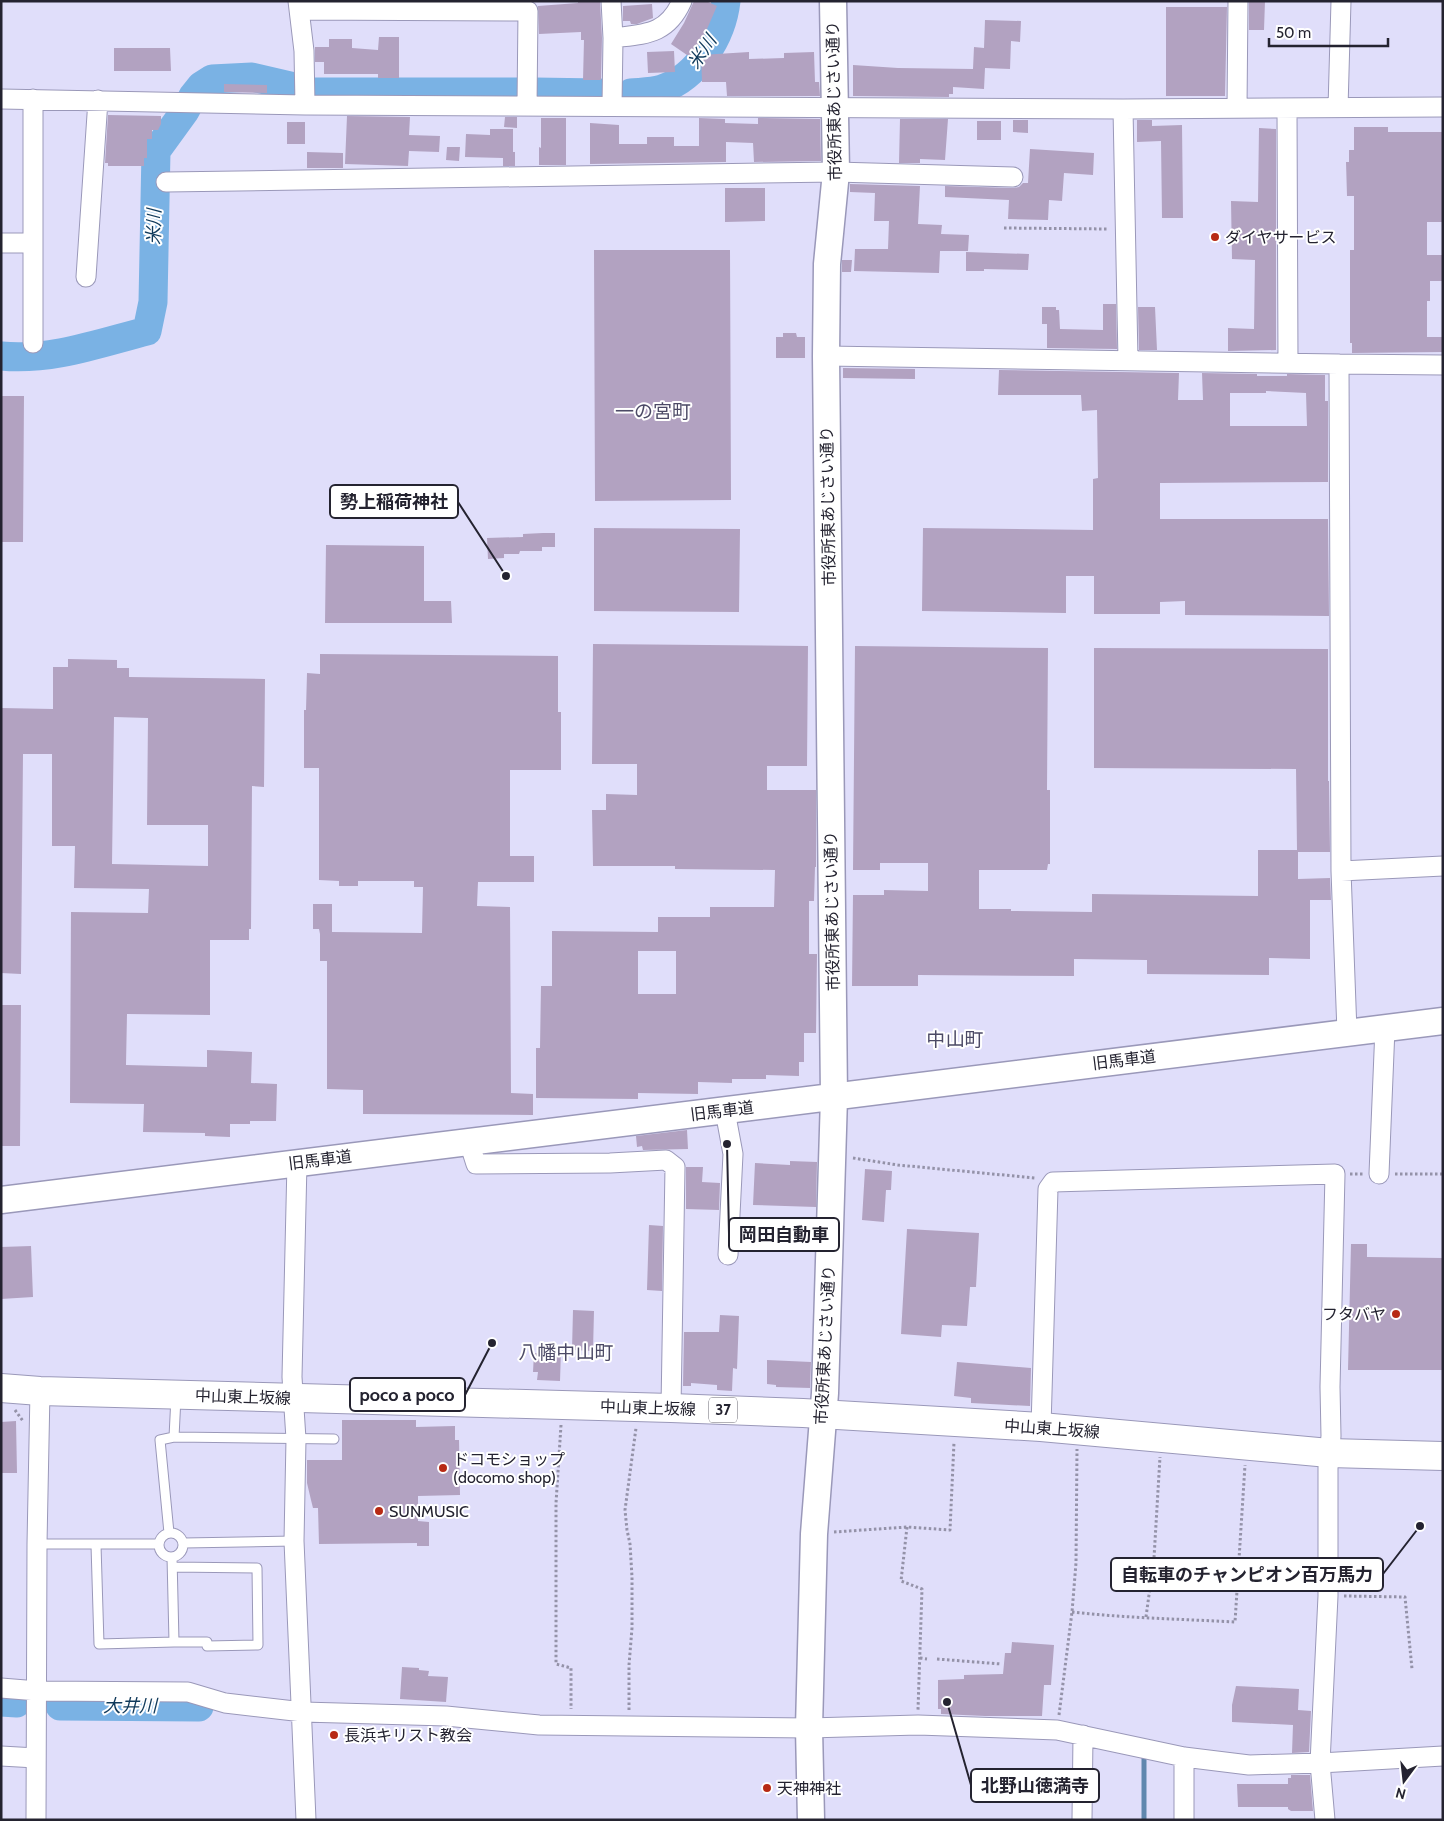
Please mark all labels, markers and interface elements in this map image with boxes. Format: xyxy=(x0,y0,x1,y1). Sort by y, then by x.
scale bar xyxy=(1269,15,1388,47)
street label: 市役所東あじさい通り xyxy=(823,21,845,181)
text: 50 m xyxy=(1276,24,1311,42)
water label: 米川 xyxy=(683,29,722,73)
water label: 米川 xyxy=(143,207,165,245)
place label: ダイヤサービス xyxy=(1225,228,1337,247)
marker: ダイヤサービス xyxy=(1209,231,1221,243)
district label: 一の宮町 xyxy=(615,400,691,423)
street label: 市役所東あじさい通り xyxy=(817,426,839,586)
callout: 勢上稲荷神社 xyxy=(330,485,458,518)
text: 勢上稲荷神社 xyxy=(340,491,448,513)
street label: 市役所東あじさい通り xyxy=(821,831,843,991)
district label: 中山町 xyxy=(926,1028,984,1051)
street label: 旧馬車道 xyxy=(1091,1047,1157,1073)
street label: 旧馬車道 xyxy=(689,1098,755,1124)
street label: 旧馬車道 xyxy=(287,1147,353,1173)
callout: 岡田自動車 xyxy=(729,1218,839,1251)
text: 岡田自動車 xyxy=(739,1224,829,1246)
street label: 市役所東あじさい通り xyxy=(811,1265,839,1425)
place label: フタバヤ xyxy=(1322,1305,1386,1324)
marker: フタバヤ xyxy=(1390,1308,1402,1320)
district label: 八幡中山町 xyxy=(518,1341,614,1364)
callout: poco a poco xyxy=(350,1378,465,1411)
text: poco a poco xyxy=(360,1384,454,1406)
street label: 中山東上坂線 xyxy=(195,1386,291,1408)
street label: 中山東上坂線 xyxy=(600,1397,696,1419)
road number: 37 xyxy=(709,1398,737,1422)
street label: 中山東上坂線 xyxy=(1003,1416,1101,1442)
place label: ドコモショップ (docomo shop) xyxy=(453,1450,565,1487)
marker: ドコモショップ (docomo shop) xyxy=(437,1462,449,1474)
place label: SUNMUSIC xyxy=(389,1502,469,1521)
marker: SUNMUSIC xyxy=(373,1505,385,1517)
callout: 自転車のチャンピオン百万馬力 xyxy=(1111,1558,1383,1591)
text: 自転車のチャンピオン百万馬力 xyxy=(1121,1564,1373,1586)
water label: 大井川 xyxy=(103,1695,159,1717)
place label: 長浜キリスト教会 xyxy=(344,1726,472,1745)
marker: 長浜キリスト教会 xyxy=(328,1729,340,1741)
north arrow xyxy=(1379,1756,1429,1806)
callout: 北野山徳満寺 xyxy=(971,1769,1099,1802)
text: 北野山徳満寺 xyxy=(981,1775,1089,1797)
place label: 天神神社 xyxy=(777,1779,841,1798)
marker: 天神神社 xyxy=(761,1782,773,1794)
text: N xyxy=(1394,1784,1408,1804)

